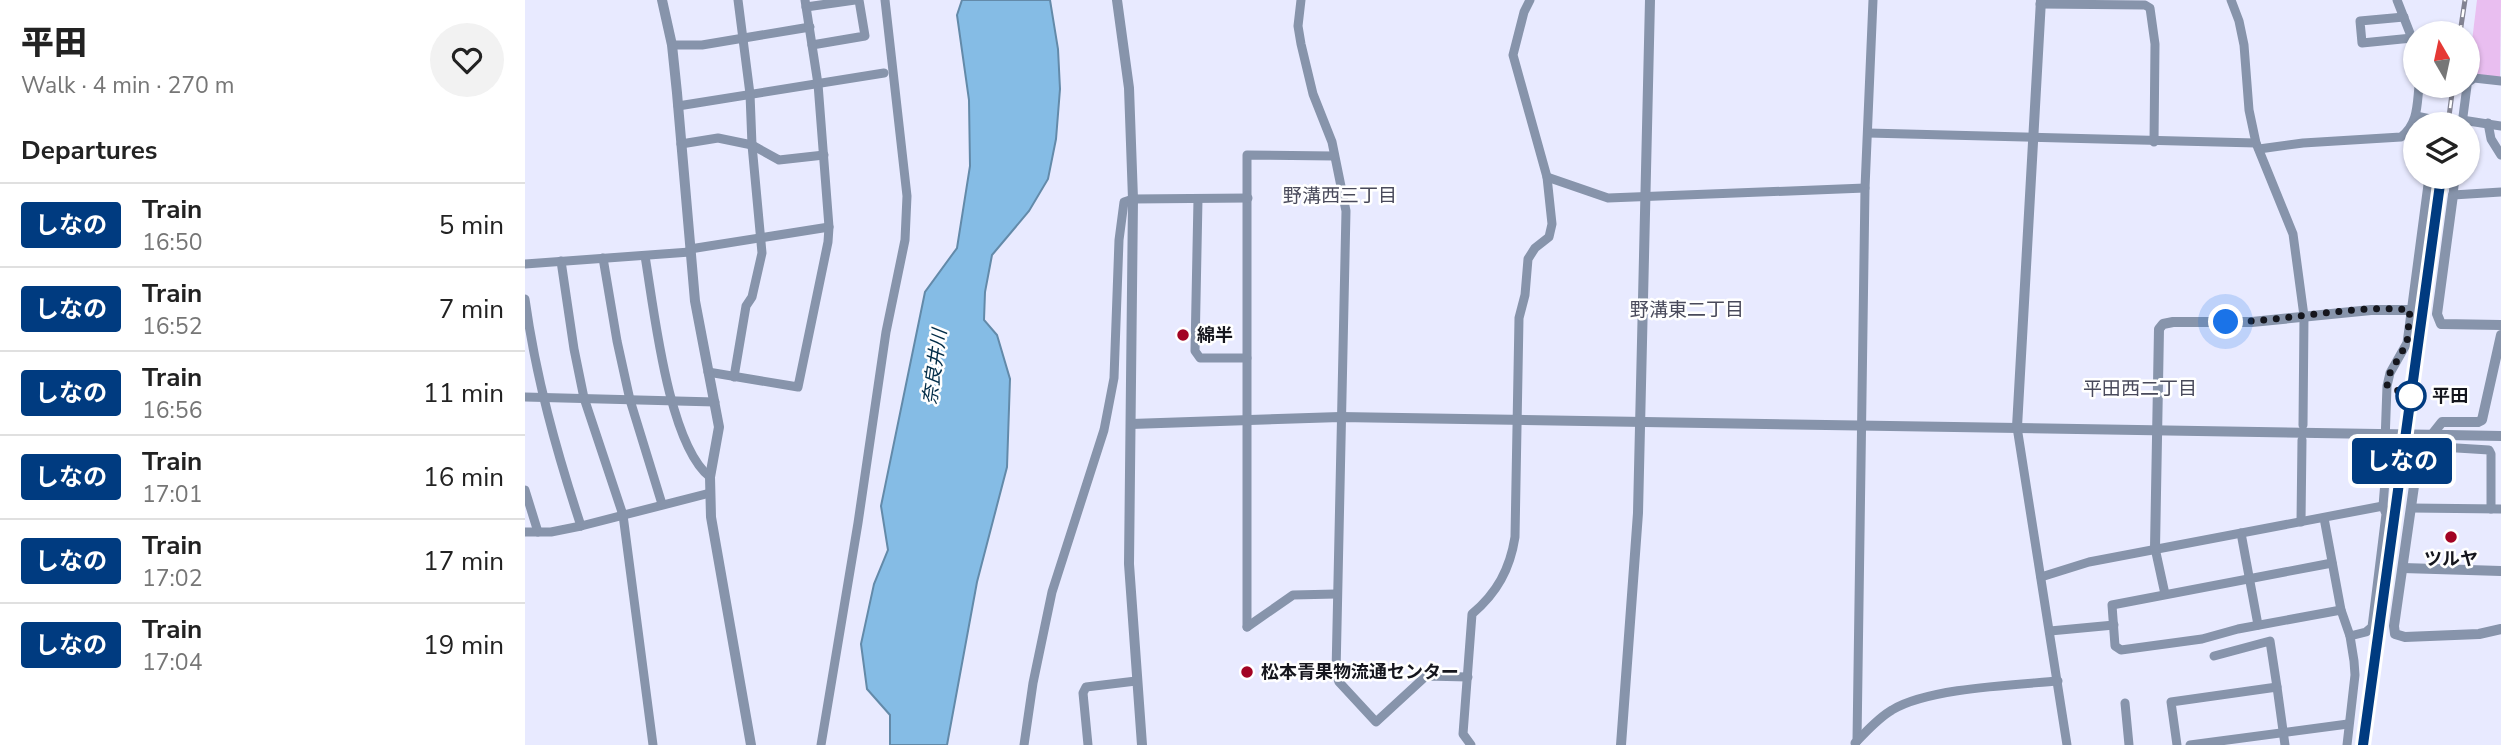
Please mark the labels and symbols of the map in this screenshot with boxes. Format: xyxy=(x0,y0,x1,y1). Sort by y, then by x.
north arrow xyxy=(2403,21,2480,98)
district label: 野溝西三丁目 xyxy=(1283,183,1397,209)
district label: 野溝東二丁目 xyxy=(1630,297,1744,323)
your location xyxy=(2208,304,2243,339)
place label: 綿半 xyxy=(1197,323,1233,347)
water label: 奈良井川 xyxy=(917,326,953,406)
marker: 綿半 xyxy=(1175,327,1191,343)
district label: 平田西二丁目 xyxy=(2083,376,2197,402)
marker: 平田 xyxy=(2396,381,2426,411)
place label: 平田 xyxy=(2432,384,2468,408)
line badge: しなの xyxy=(2362,438,2442,484)
marker: ツルヤ xyxy=(2443,529,2459,545)
place label: ツルヤ xyxy=(2424,547,2478,571)
place label: 松本青果物流通センター xyxy=(1261,660,1459,684)
marker: 松本青果物流通センター xyxy=(1239,664,1255,680)

